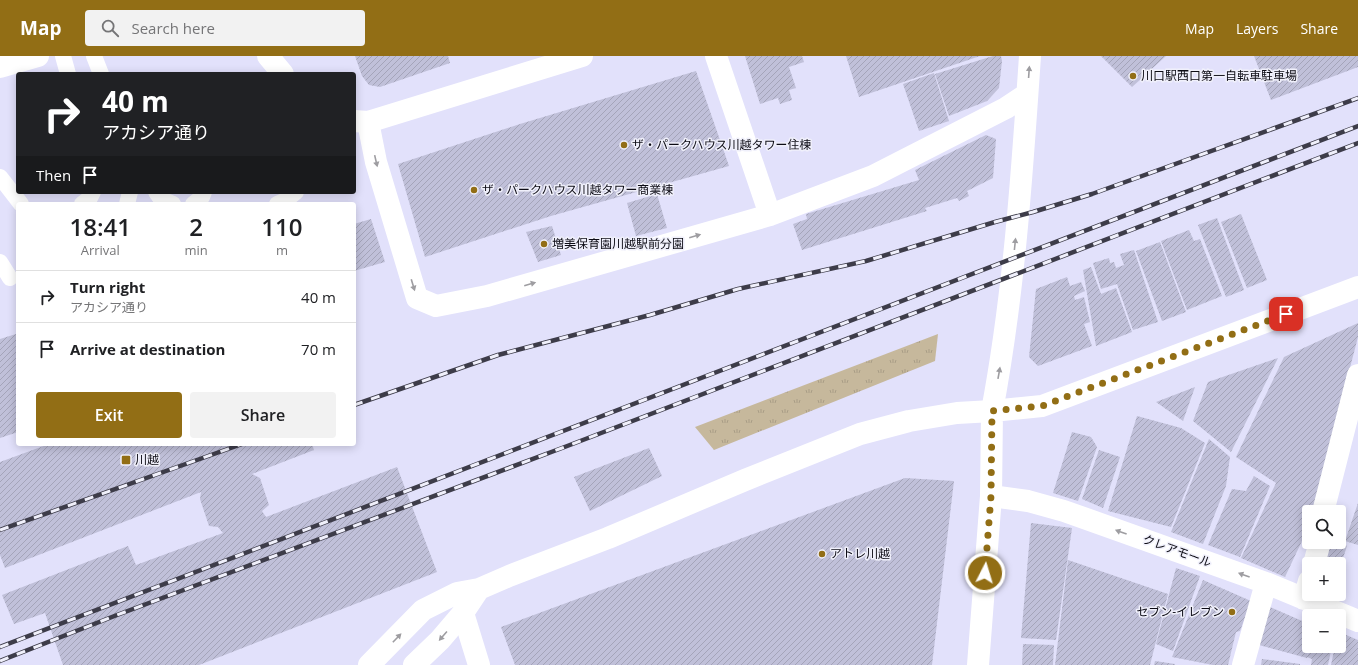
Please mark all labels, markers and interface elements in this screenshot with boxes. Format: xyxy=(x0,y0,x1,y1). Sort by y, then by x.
search box xyxy=(85,10,365,46)
text: Map xyxy=(20,15,61,41)
icon: search xyxy=(99,17,121,39)
text: Search here xyxy=(131,18,215,38)
text: Map xyxy=(1185,19,1214,38)
text: Layers xyxy=(1236,19,1278,38)
text: Share xyxy=(1300,19,1338,38)
one-way arrow xyxy=(1025,66,1032,78)
place label: 川口駅西口第一自転車駐車場 xyxy=(1141,67,1297,84)
marker: 川口駅西口第一自転車駐車場 xyxy=(1128,71,1138,81)
text: 40 m xyxy=(102,82,169,120)
icon: right xyxy=(36,88,88,140)
text: アカシア通り xyxy=(102,120,210,144)
place label: ザ・パークハウス川越タワー住棟 xyxy=(632,136,811,153)
marker: ザ・パークハウス川越タワー住棟 xyxy=(619,140,629,150)
one-way arrow xyxy=(374,154,380,167)
icon: arrive xyxy=(79,164,101,186)
text: Then xyxy=(36,165,71,185)
place label: ザ・パークハウス川越タワー商業棟 xyxy=(482,181,673,198)
marker: ザ・パークハウス川越タワー商業棟 xyxy=(469,185,479,195)
text: 18:41 xyxy=(70,210,131,243)
text: 2 xyxy=(189,210,203,243)
text: 110 xyxy=(261,210,302,243)
one-way arrow xyxy=(689,233,701,239)
place label: 増美保育園川越駅前分園 xyxy=(552,235,684,252)
one-way arrow xyxy=(1012,238,1018,250)
marker: 増美保育園川越駅前分園 xyxy=(539,239,549,249)
text: Arrival xyxy=(81,241,120,259)
text: min xyxy=(185,241,208,259)
text: m xyxy=(276,241,288,259)
text: Turn right xyxy=(70,277,145,297)
one-way arrow xyxy=(410,279,416,291)
one-way arrow xyxy=(524,281,536,287)
icon: right xyxy=(36,286,58,308)
text: 40 m xyxy=(301,287,336,307)
pin xyxy=(1269,297,1303,331)
text: アカシア通り xyxy=(70,298,148,316)
icon: arrive xyxy=(1275,303,1297,325)
icon: arrive xyxy=(36,338,58,360)
text: Arrive at destination xyxy=(70,339,225,359)
text: 70 m xyxy=(301,339,336,359)
one-way arrow xyxy=(996,367,1002,379)
button: Exit xyxy=(36,392,182,438)
button: Share xyxy=(190,392,336,438)
place label: 川越 xyxy=(135,451,159,468)
marker: 川越 xyxy=(120,454,132,466)
map controls xyxy=(1302,505,1346,653)
button: search xyxy=(1302,505,1346,549)
one-way arrow xyxy=(1115,528,1127,534)
street label: クレアモール xyxy=(1140,530,1214,571)
place label: アトレ川越 xyxy=(830,545,890,562)
marker: アトレ川越 xyxy=(817,549,827,559)
position arrow xyxy=(964,552,1006,594)
button: + xyxy=(1302,557,1346,601)
one-way arrow xyxy=(1237,572,1249,578)
place label: セブン-イレブン xyxy=(1136,603,1224,620)
marker: セブン-イレブン xyxy=(1227,607,1237,617)
button: − xyxy=(1302,609,1346,653)
one-way arrow xyxy=(438,631,447,641)
one-way arrow xyxy=(392,633,402,643)

